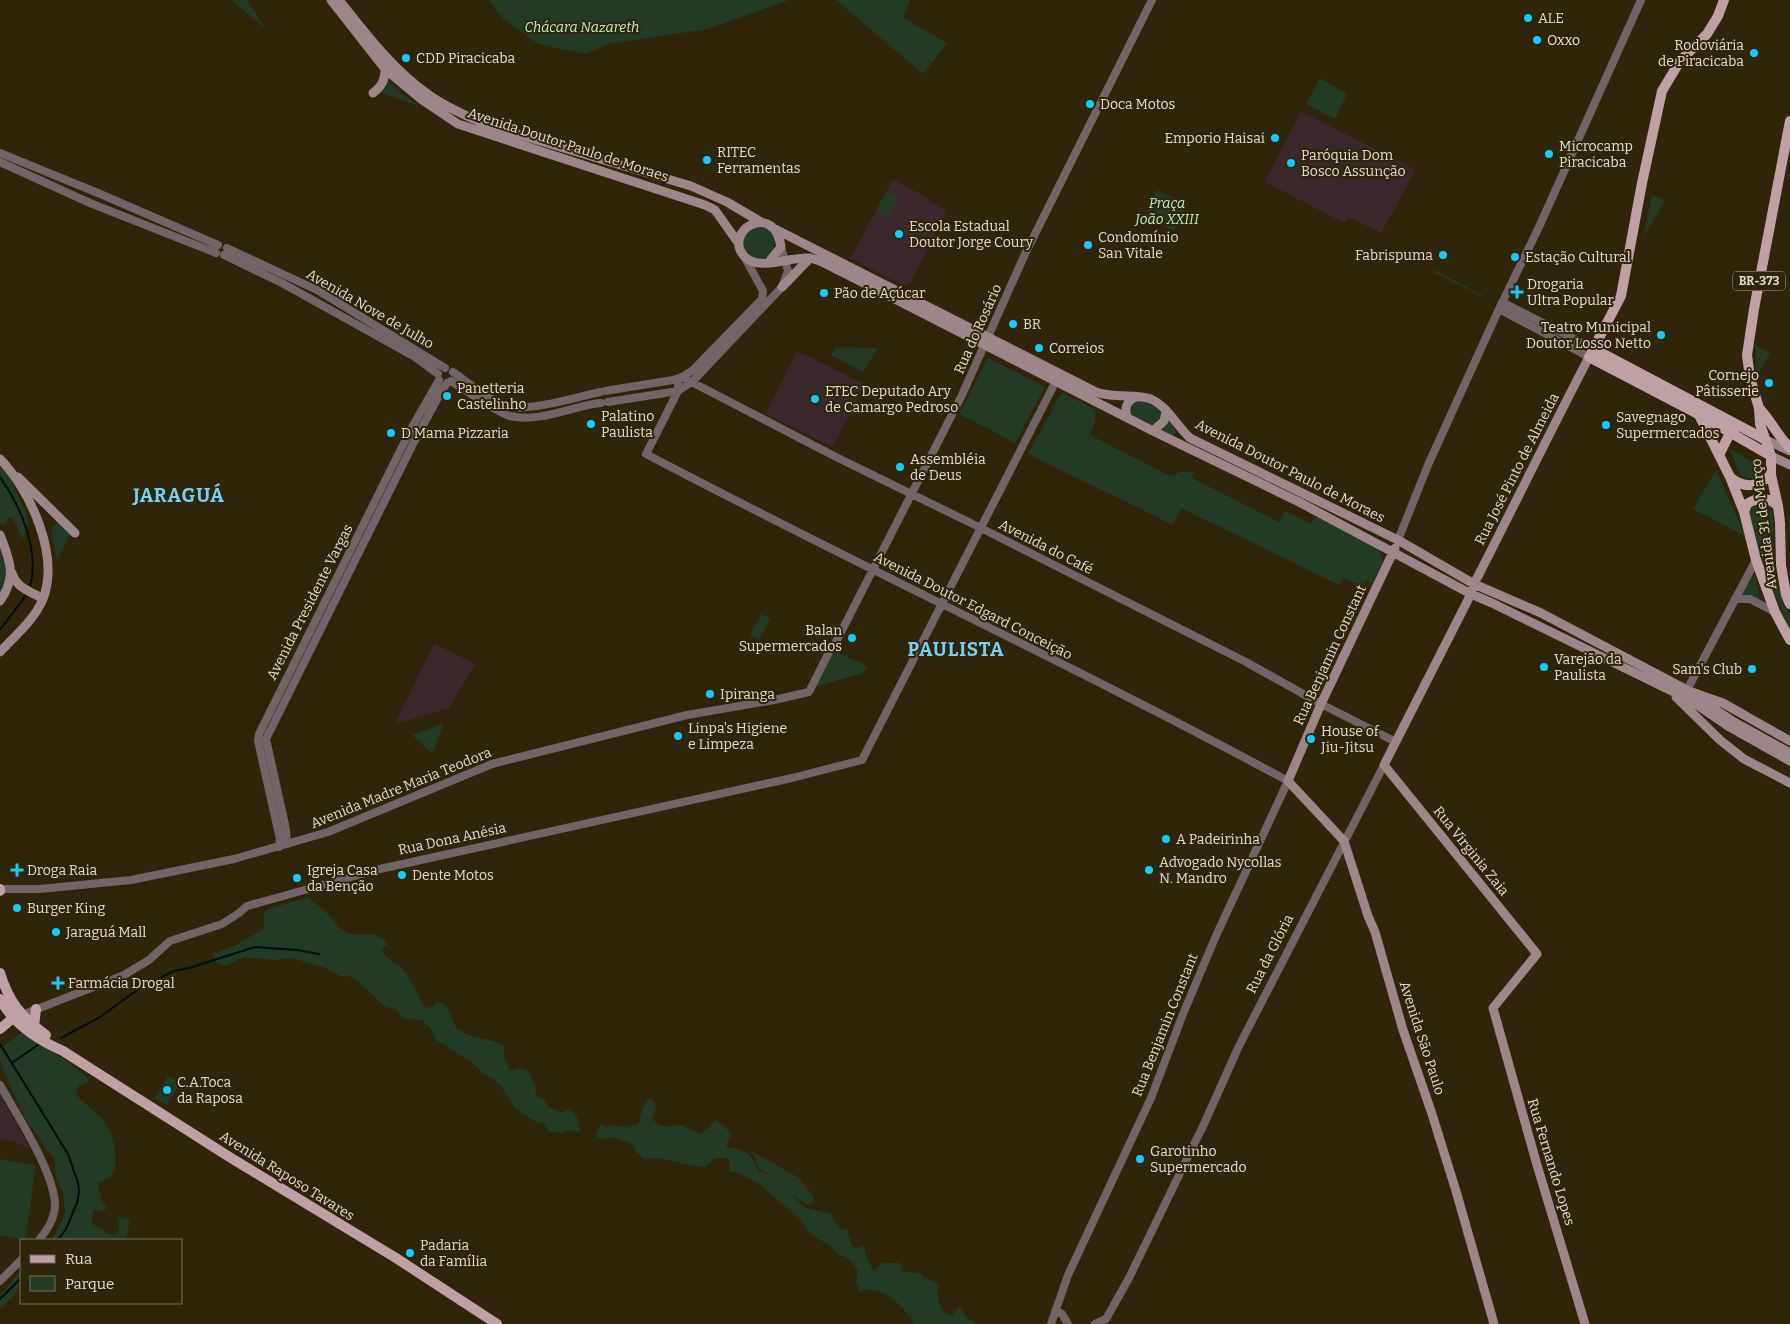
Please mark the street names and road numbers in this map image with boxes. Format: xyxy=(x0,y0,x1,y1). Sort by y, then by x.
street label: Avenida Doutor Paulo de Moraes xyxy=(465,104,671,186)
street label: Avenida Nove de Julho xyxy=(303,266,437,352)
road number: BR-373 xyxy=(1733,272,1785,290)
street label: Rua do Rosário xyxy=(951,281,1005,377)
street label: Rua José Pinto de Almeida xyxy=(1471,390,1563,548)
street label: Avenida Doutor Paulo de Moraes xyxy=(1192,416,1388,526)
street label: Avenida 31 de Março xyxy=(1748,458,1780,590)
street label: Avenida do Café xyxy=(996,516,1096,578)
street label: Avenida Presidente Vargas xyxy=(263,521,357,683)
street label: Avenida Doutor Edgard Conceição xyxy=(871,548,1075,664)
street label: Rua Benjamin Constant xyxy=(1290,582,1370,728)
street label: Avenida Madre Maria Teodora xyxy=(308,744,494,832)
street label: Rua Virginia Zaia xyxy=(1430,803,1513,899)
street label: Rua Dona Anésia xyxy=(396,819,508,859)
street label: Rua da Glória xyxy=(1243,911,1297,996)
street label: Rua Benjamin Constant xyxy=(1128,951,1202,1099)
street label: Avenida São Paulo xyxy=(1396,979,1448,1097)
street label: Rua Fernando Lopes xyxy=(1524,1096,1578,1228)
street label: Avenida Raposo Tavares xyxy=(216,1127,358,1225)

